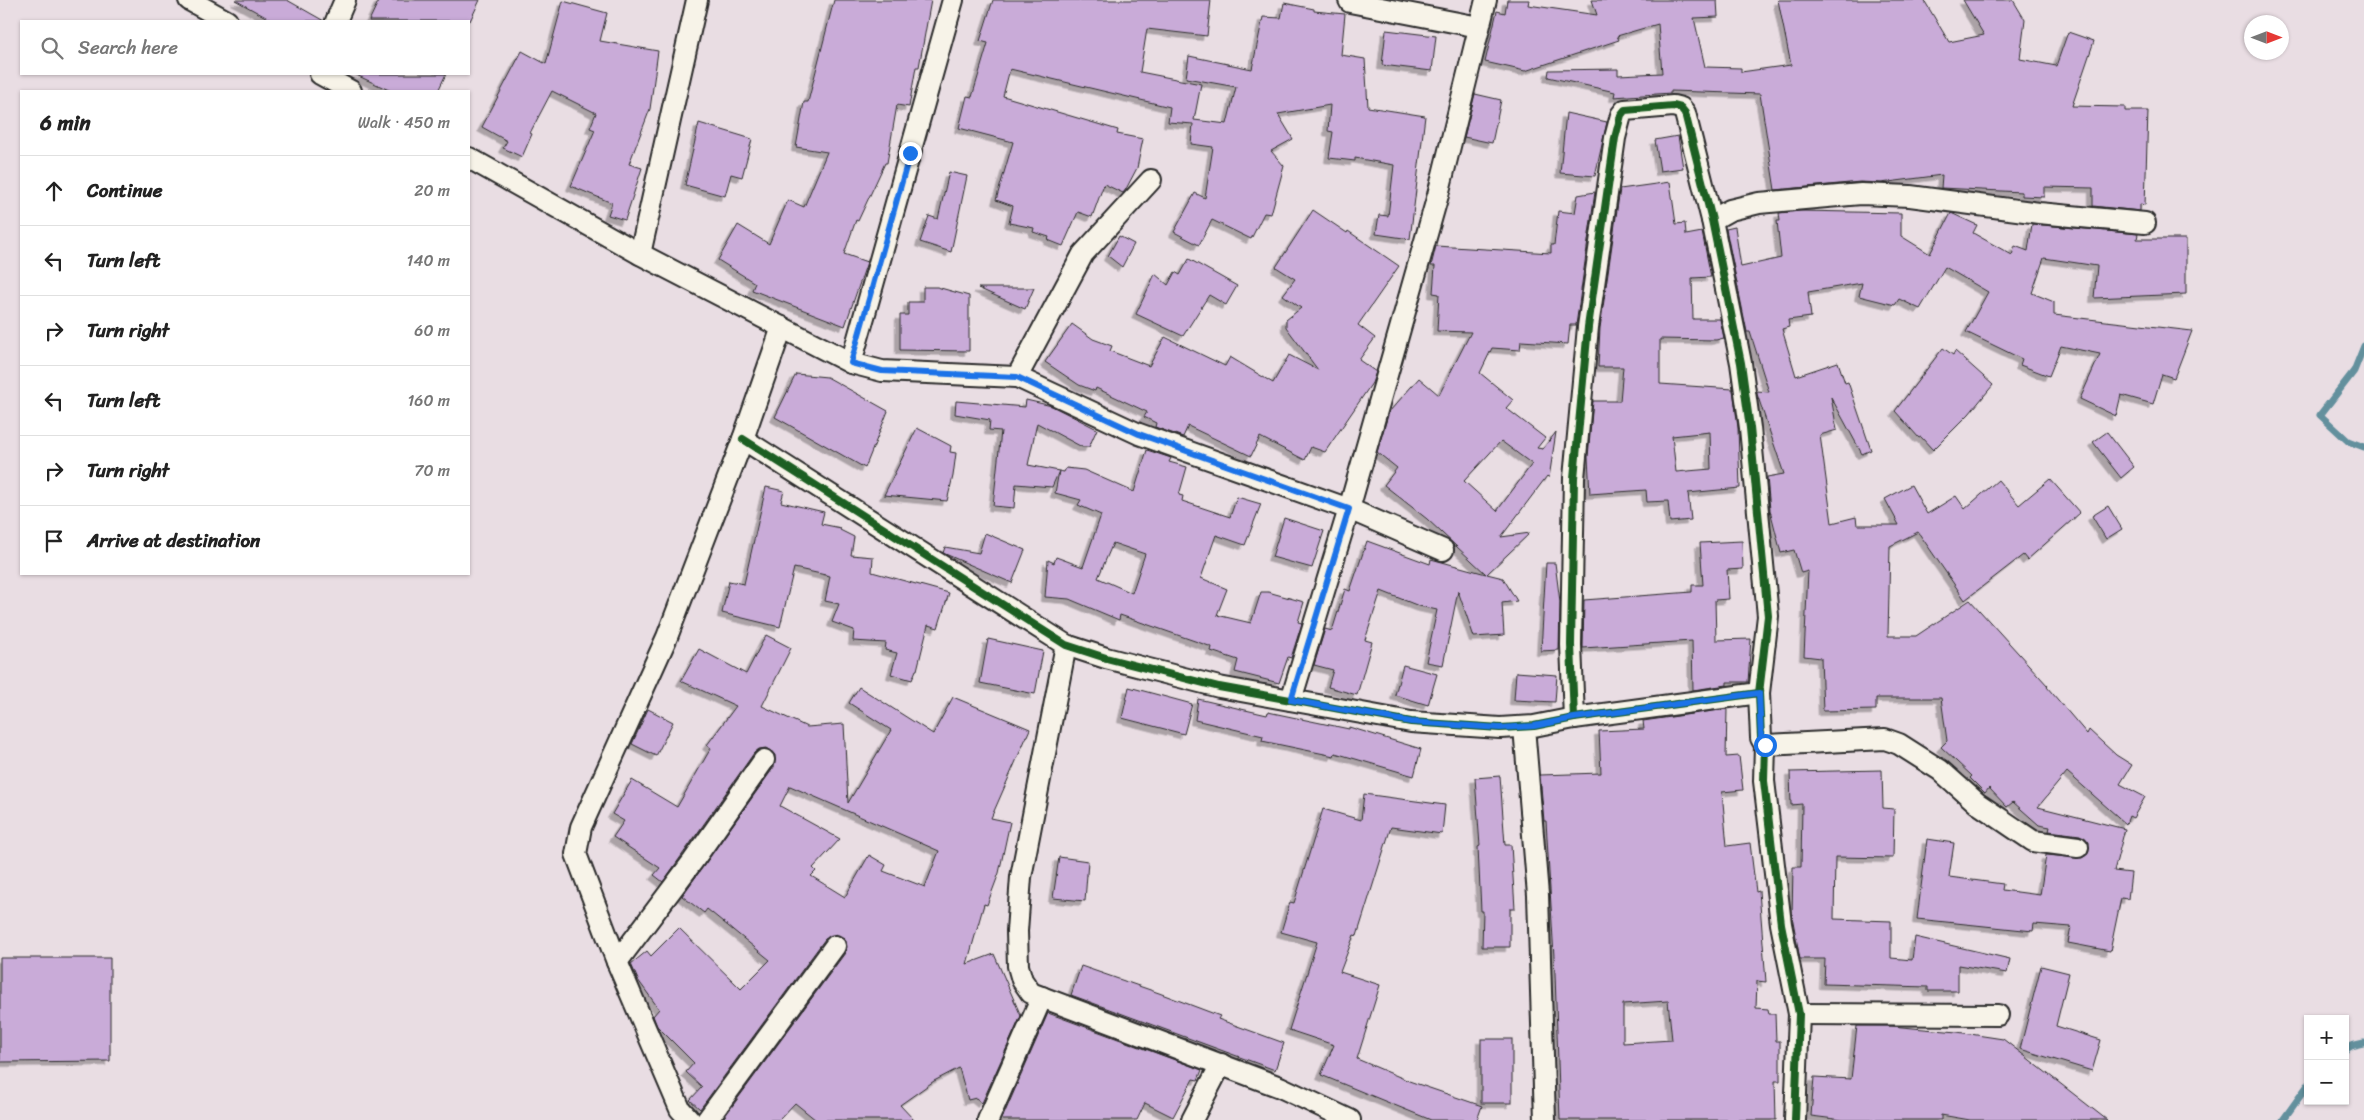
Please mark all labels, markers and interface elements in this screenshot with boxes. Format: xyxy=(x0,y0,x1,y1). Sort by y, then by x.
north arrow xyxy=(2244,15,2289,60)
search box xyxy=(20,20,470,75)
text: Search here xyxy=(78,31,178,64)
icon: search xyxy=(38,34,66,62)
text: 6 min xyxy=(40,104,91,142)
text: Walk · 450 m xyxy=(358,108,450,137)
route end xyxy=(899,142,922,165)
text: Continue xyxy=(87,174,163,207)
text: 20 m xyxy=(414,176,450,205)
icon: ahead xyxy=(40,177,68,205)
text: Turn left xyxy=(87,244,160,277)
text: 140 m xyxy=(407,246,450,275)
icon: left xyxy=(40,247,68,275)
text: Turn right xyxy=(87,314,169,347)
text: 60 m xyxy=(414,316,450,345)
icon: right xyxy=(40,317,68,345)
text: Turn left xyxy=(87,384,160,417)
text: 160 m xyxy=(407,386,450,415)
icon: left xyxy=(40,387,68,415)
text: Turn right xyxy=(87,454,169,487)
text: 70 m xyxy=(414,456,450,485)
icon: right xyxy=(40,457,68,485)
text: Arrive at destination xyxy=(87,524,260,557)
icon: arrive xyxy=(40,527,68,555)
route start xyxy=(1754,734,1777,757)
map controls xyxy=(2304,1015,2349,1105)
button: + xyxy=(2304,1015,2349,1060)
button: − xyxy=(2304,1060,2349,1105)

